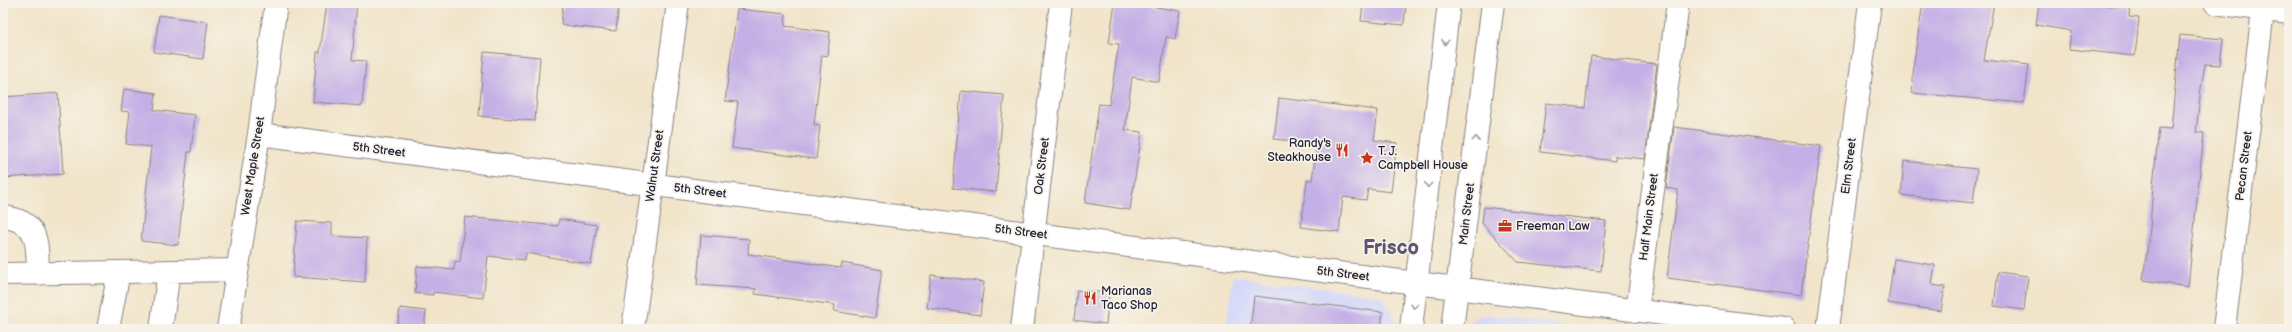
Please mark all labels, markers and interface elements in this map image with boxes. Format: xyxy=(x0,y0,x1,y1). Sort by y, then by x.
one-way arrow xyxy=(1441,39,1450,45)
street label: West Maple Street xyxy=(238,115,268,217)
street label: Walnut Street xyxy=(643,129,668,203)
street label: Pecan Street xyxy=(2232,130,2256,202)
street label: Oak Street xyxy=(1031,136,1053,196)
place label: Randy's Steakhouse xyxy=(1268,136,1331,165)
one-way arrow xyxy=(1471,136,1480,142)
street label: Elm Street xyxy=(1838,137,1860,195)
street label: 5th Street xyxy=(352,139,407,161)
restaurant icon: Randy's Steakhouse xyxy=(1334,142,1350,158)
place label: T. J. Campbell House xyxy=(1378,144,1468,173)
place icon: T. J. Campbell House xyxy=(1359,150,1375,166)
street label: Half Main Street xyxy=(1636,172,1662,262)
street label: 5th Street xyxy=(673,180,728,202)
one-way arrow xyxy=(1424,182,1433,188)
street label: Main Street xyxy=(1456,182,1478,246)
office icon: Freeman Law xyxy=(1497,218,1513,234)
place label: Freeman Law xyxy=(1516,219,1590,234)
street label: 5th Street xyxy=(994,221,1049,243)
district label: Frisco xyxy=(1363,236,1419,260)
street label: 5th Street xyxy=(1316,263,1371,285)
place label: Marianas Taco Shop xyxy=(1101,284,1158,313)
restaurant icon: Marianas Taco Shop xyxy=(1082,290,1098,306)
one-way arrow xyxy=(1409,303,1418,309)

